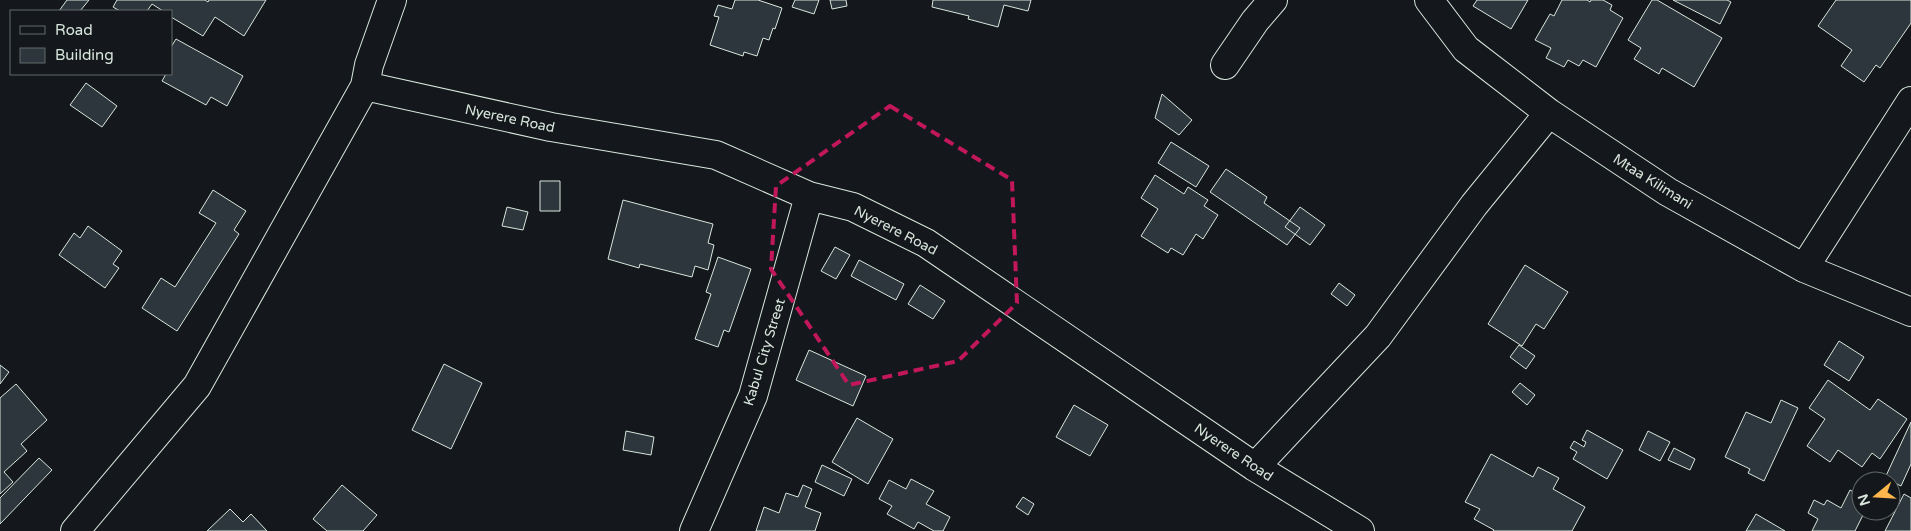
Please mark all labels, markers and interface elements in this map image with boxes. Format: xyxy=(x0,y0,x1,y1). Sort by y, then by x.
legend xyxy=(10,10,172,75)
text: Road xyxy=(55,21,93,39)
text: Building xyxy=(55,46,114,64)
street label: Nyerere Road xyxy=(463,101,556,136)
street label: Mtaa Kilimani xyxy=(1610,150,1696,213)
street label: Nyerere Road xyxy=(851,202,940,259)
street label: Kabul City Street xyxy=(740,296,789,408)
street label: Nyerere Road xyxy=(1191,420,1276,485)
north arrow xyxy=(1851,471,1901,521)
text: N xyxy=(1854,492,1874,508)

